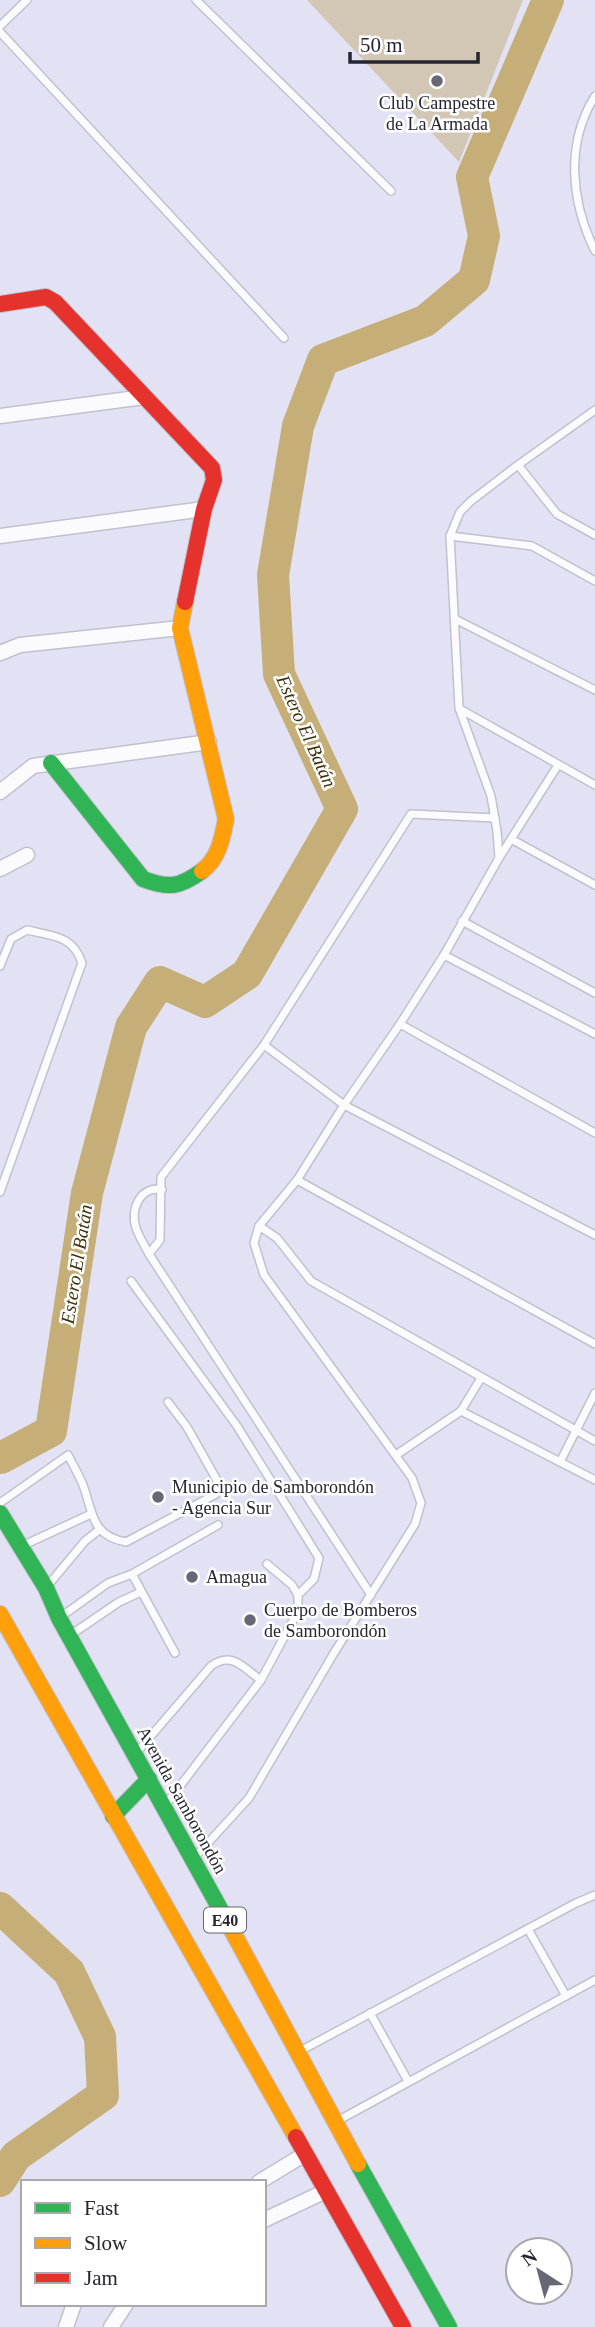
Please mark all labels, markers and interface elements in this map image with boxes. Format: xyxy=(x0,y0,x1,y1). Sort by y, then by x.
scale bar xyxy=(350,21,478,65)
text: 50 m xyxy=(360,33,403,57)
marker: Club Campestre de La Armada xyxy=(429,73,445,89)
place label: Club Campestre de La Armada xyxy=(379,93,495,134)
water label: Estero El Batán xyxy=(272,671,341,791)
water label: Estero El Batán xyxy=(57,1203,96,1326)
place label: Municipio de Samborondón - Agencia Sur xyxy=(172,1477,374,1518)
marker: Municipio de Samborondón - Agencia Sur xyxy=(150,1489,166,1505)
place label: Amagua xyxy=(206,1567,267,1587)
marker: Amagua xyxy=(184,1569,200,1585)
place label: Cuerpo de Bomberos de Samborondón xyxy=(264,1600,417,1641)
marker: Cuerpo de Bomberos de Samborondón xyxy=(242,1612,258,1628)
street label: Avenida Samborondón xyxy=(133,1723,231,1877)
road number: E40 xyxy=(204,1908,246,1932)
legend xyxy=(21,2180,266,2306)
text: Fast xyxy=(84,2196,119,2220)
text: Slow xyxy=(84,2231,128,2255)
north arrow xyxy=(504,2236,574,2306)
text: N xyxy=(518,2245,541,2270)
text: Jam xyxy=(84,2266,118,2290)

